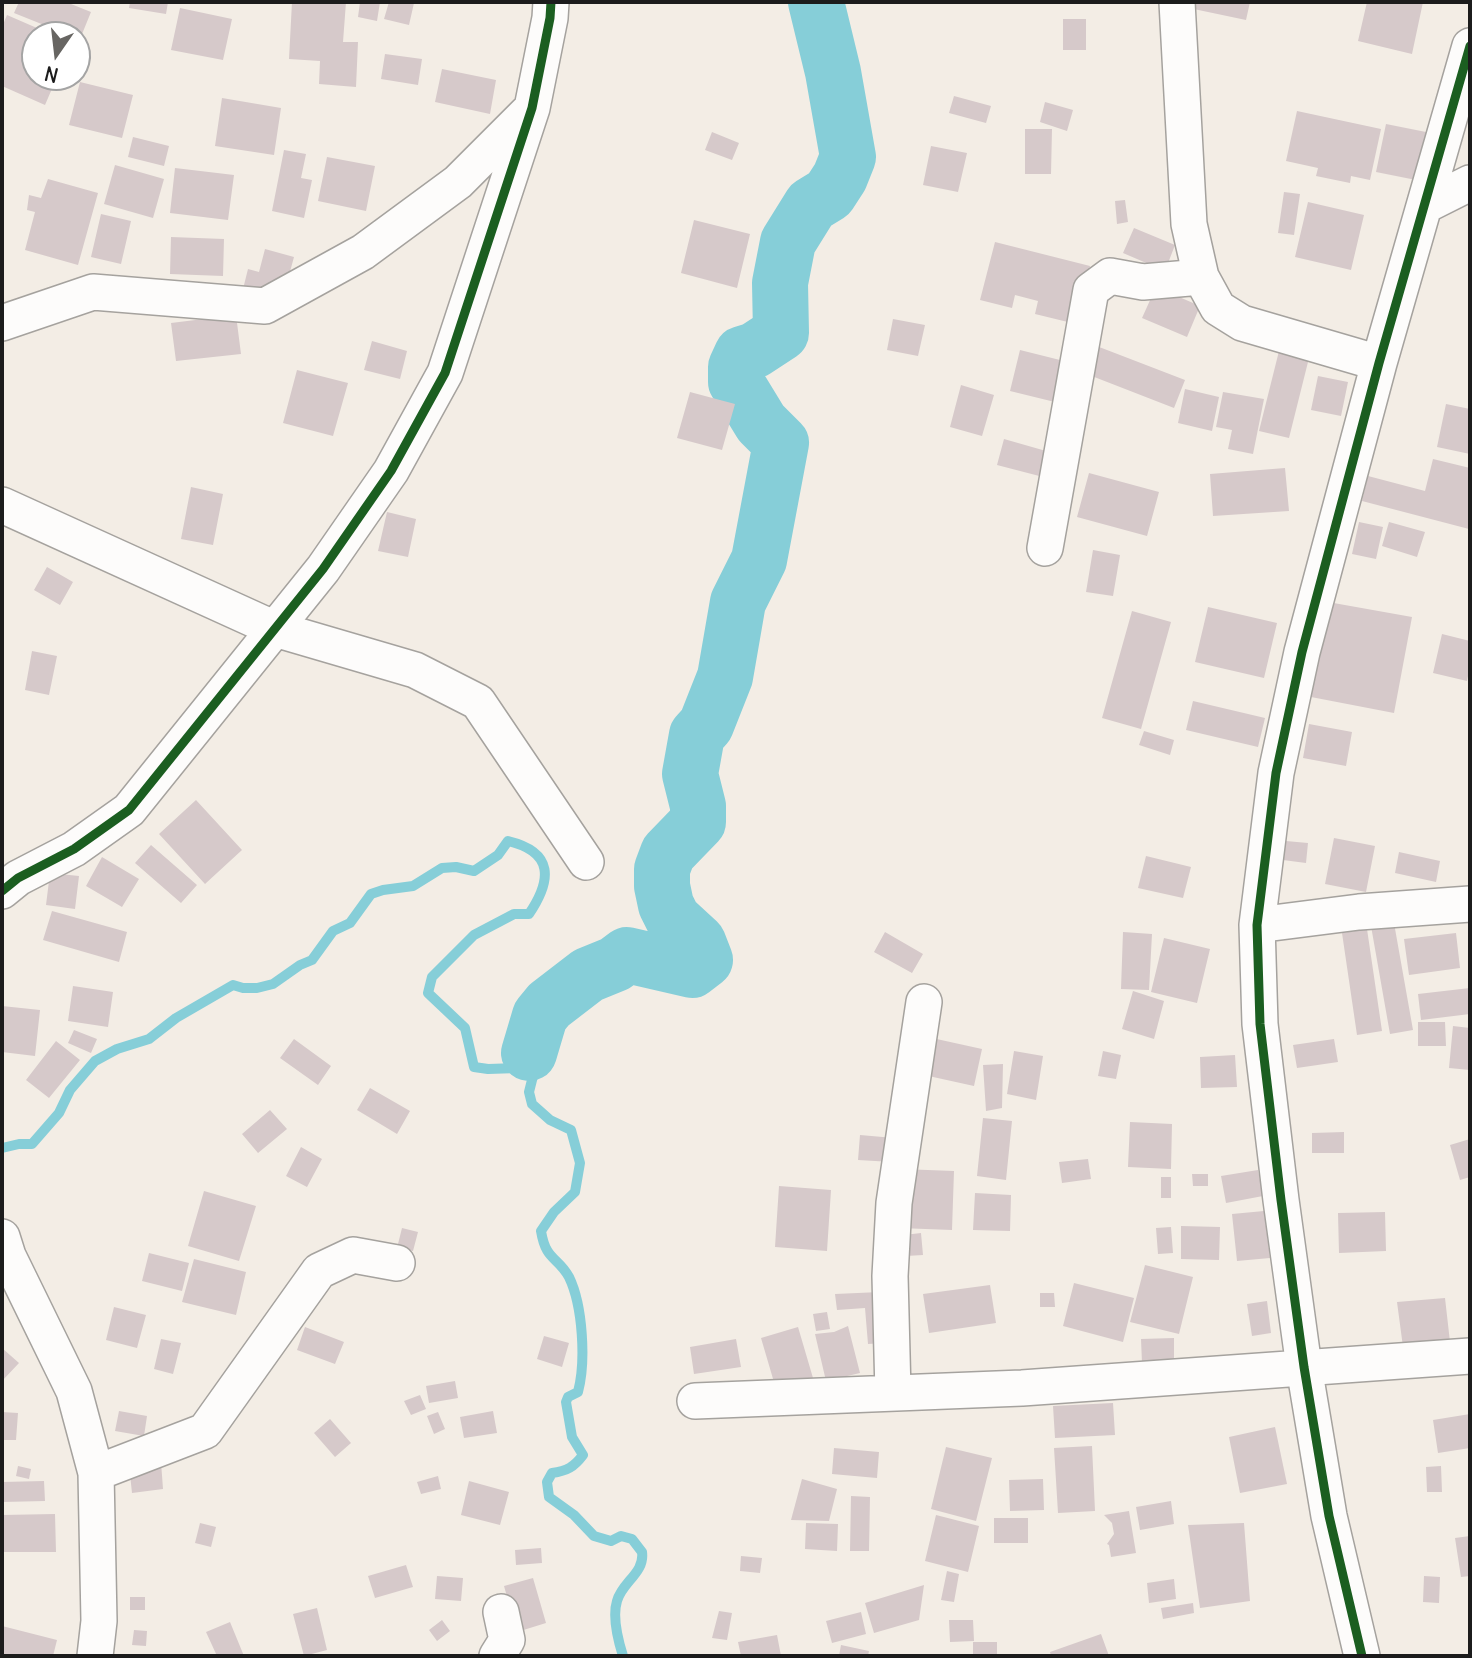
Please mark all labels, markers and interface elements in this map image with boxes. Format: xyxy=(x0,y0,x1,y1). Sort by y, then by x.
north arrow xyxy=(21,21,91,91)
text: N xyxy=(42,61,61,88)

